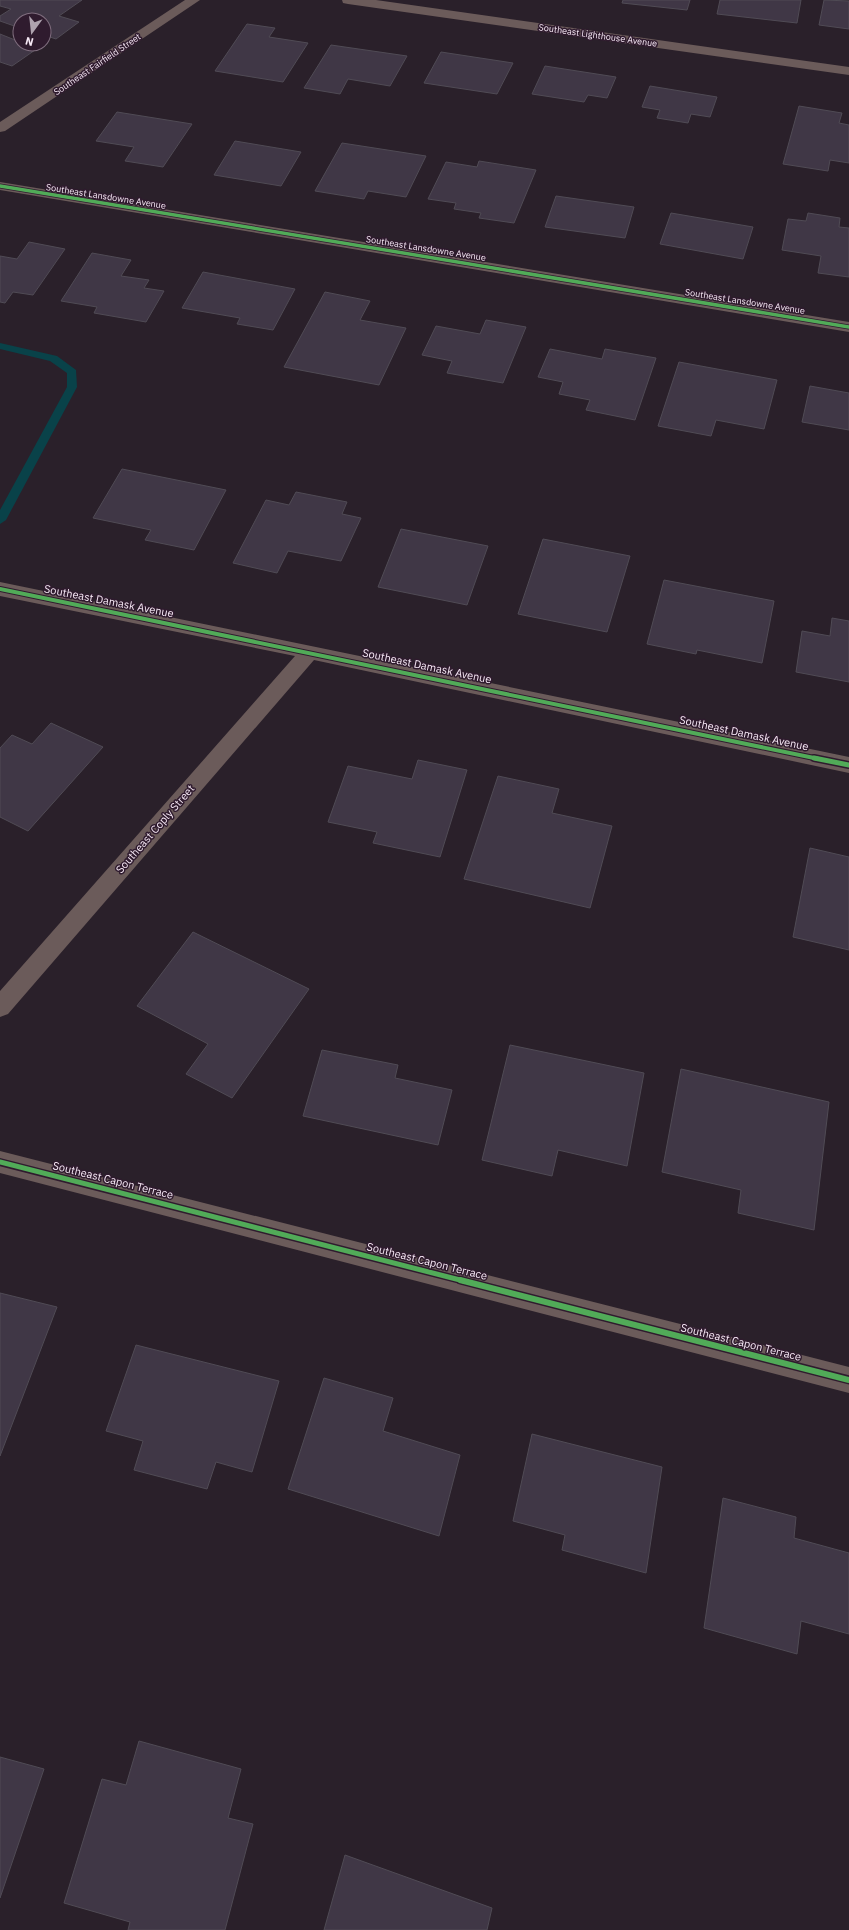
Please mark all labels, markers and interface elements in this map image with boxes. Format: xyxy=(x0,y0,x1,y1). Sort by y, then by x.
north arrow xyxy=(12,12,52,52)
street label: Southeast Lighthouse Avenue xyxy=(538,21,658,49)
street label: Southeast Fairfield Street xyxy=(51,31,143,97)
text: N xyxy=(24,34,35,49)
street label: Southeast Lansdowne Avenue xyxy=(45,181,167,211)
street label: Southeast Lansdowne Avenue xyxy=(365,233,487,263)
street label: Southeast Lansdowne Avenue xyxy=(684,286,806,316)
street label: Southeast Damask Avenue xyxy=(43,582,175,620)
street label: Southeast Damask Avenue xyxy=(361,645,493,687)
street label: Southeast Damask Avenue xyxy=(678,712,810,754)
street label: Southeast Coply Street xyxy=(113,782,197,876)
street label: Southeast Capon Terrace xyxy=(51,1158,175,1202)
street label: Southeast Capon Terrace xyxy=(365,1239,489,1283)
street label: Southeast Capon Terrace xyxy=(679,1320,803,1364)

